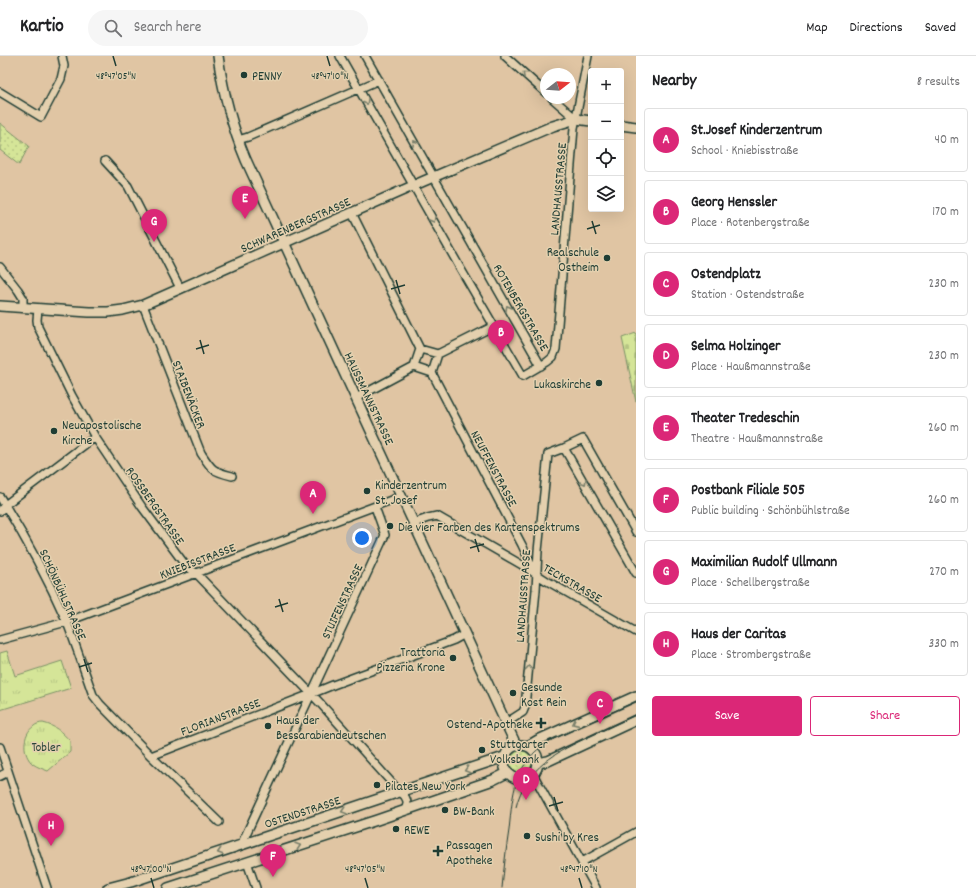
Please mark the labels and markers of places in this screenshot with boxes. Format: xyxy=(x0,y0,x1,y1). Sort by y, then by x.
place label: PENNY xyxy=(252,68,283,87)
marker: PENNY xyxy=(239,70,249,80)
pin: E xyxy=(232,186,258,219)
pin: G xyxy=(141,209,167,242)
place label: Realschule Ostheim xyxy=(547,244,599,278)
marker: Realschule Ostheim xyxy=(602,253,612,263)
pin: B xyxy=(488,320,514,353)
place label: Lukaskirche xyxy=(534,376,591,395)
marker: Lukaskirche xyxy=(594,378,604,388)
place label: Neuapostolische Kirche xyxy=(62,417,142,451)
marker: Neuapostolische Kirche xyxy=(49,426,59,436)
place label: Kinderzentrum St. Josef xyxy=(375,477,447,511)
pin: A xyxy=(300,481,326,514)
marker: Kinderzentrum St. Josef xyxy=(362,486,372,496)
place label: Die vier Farben des Kartenspektrums xyxy=(398,519,580,538)
marker: Die vier Farben des Kartenspektrums xyxy=(385,521,395,531)
place label: Trattoria Pizzeria Krone xyxy=(377,644,446,678)
marker: Trattoria Pizzeria Krone xyxy=(448,653,458,663)
place label: Gesunde Kost Rein xyxy=(521,679,566,713)
marker: Gesunde Kost Rein xyxy=(508,688,518,698)
pin: C xyxy=(587,691,613,724)
place label: Haus der Bessarabiendeutschen xyxy=(276,712,386,746)
place label: Ostend-Apotheke xyxy=(447,716,533,735)
marker: Ostend-Apotheke xyxy=(536,718,546,728)
marker: Haus der Bessarabiendeutschen xyxy=(263,721,273,731)
place label: Stuttgarter Volksbank xyxy=(490,736,548,770)
marker: Stuttgarter Volksbank xyxy=(477,745,487,755)
pin: D xyxy=(513,767,539,800)
place label: Pilates New York xyxy=(385,778,466,797)
marker: Pilates New York xyxy=(372,780,382,790)
place label: BW-Bank xyxy=(453,803,495,822)
marker: BW-Bank xyxy=(440,805,450,815)
pin: H xyxy=(38,813,64,846)
place label: REWE xyxy=(404,822,430,841)
marker: REWE xyxy=(391,824,401,834)
place label: Sushi by Kres xyxy=(535,829,599,848)
marker: Sushi by Kres xyxy=(522,831,532,841)
place label: Passagen Apotheke xyxy=(446,837,493,871)
pin: F xyxy=(260,844,286,877)
marker: Passagen Apotheke xyxy=(433,846,443,856)

